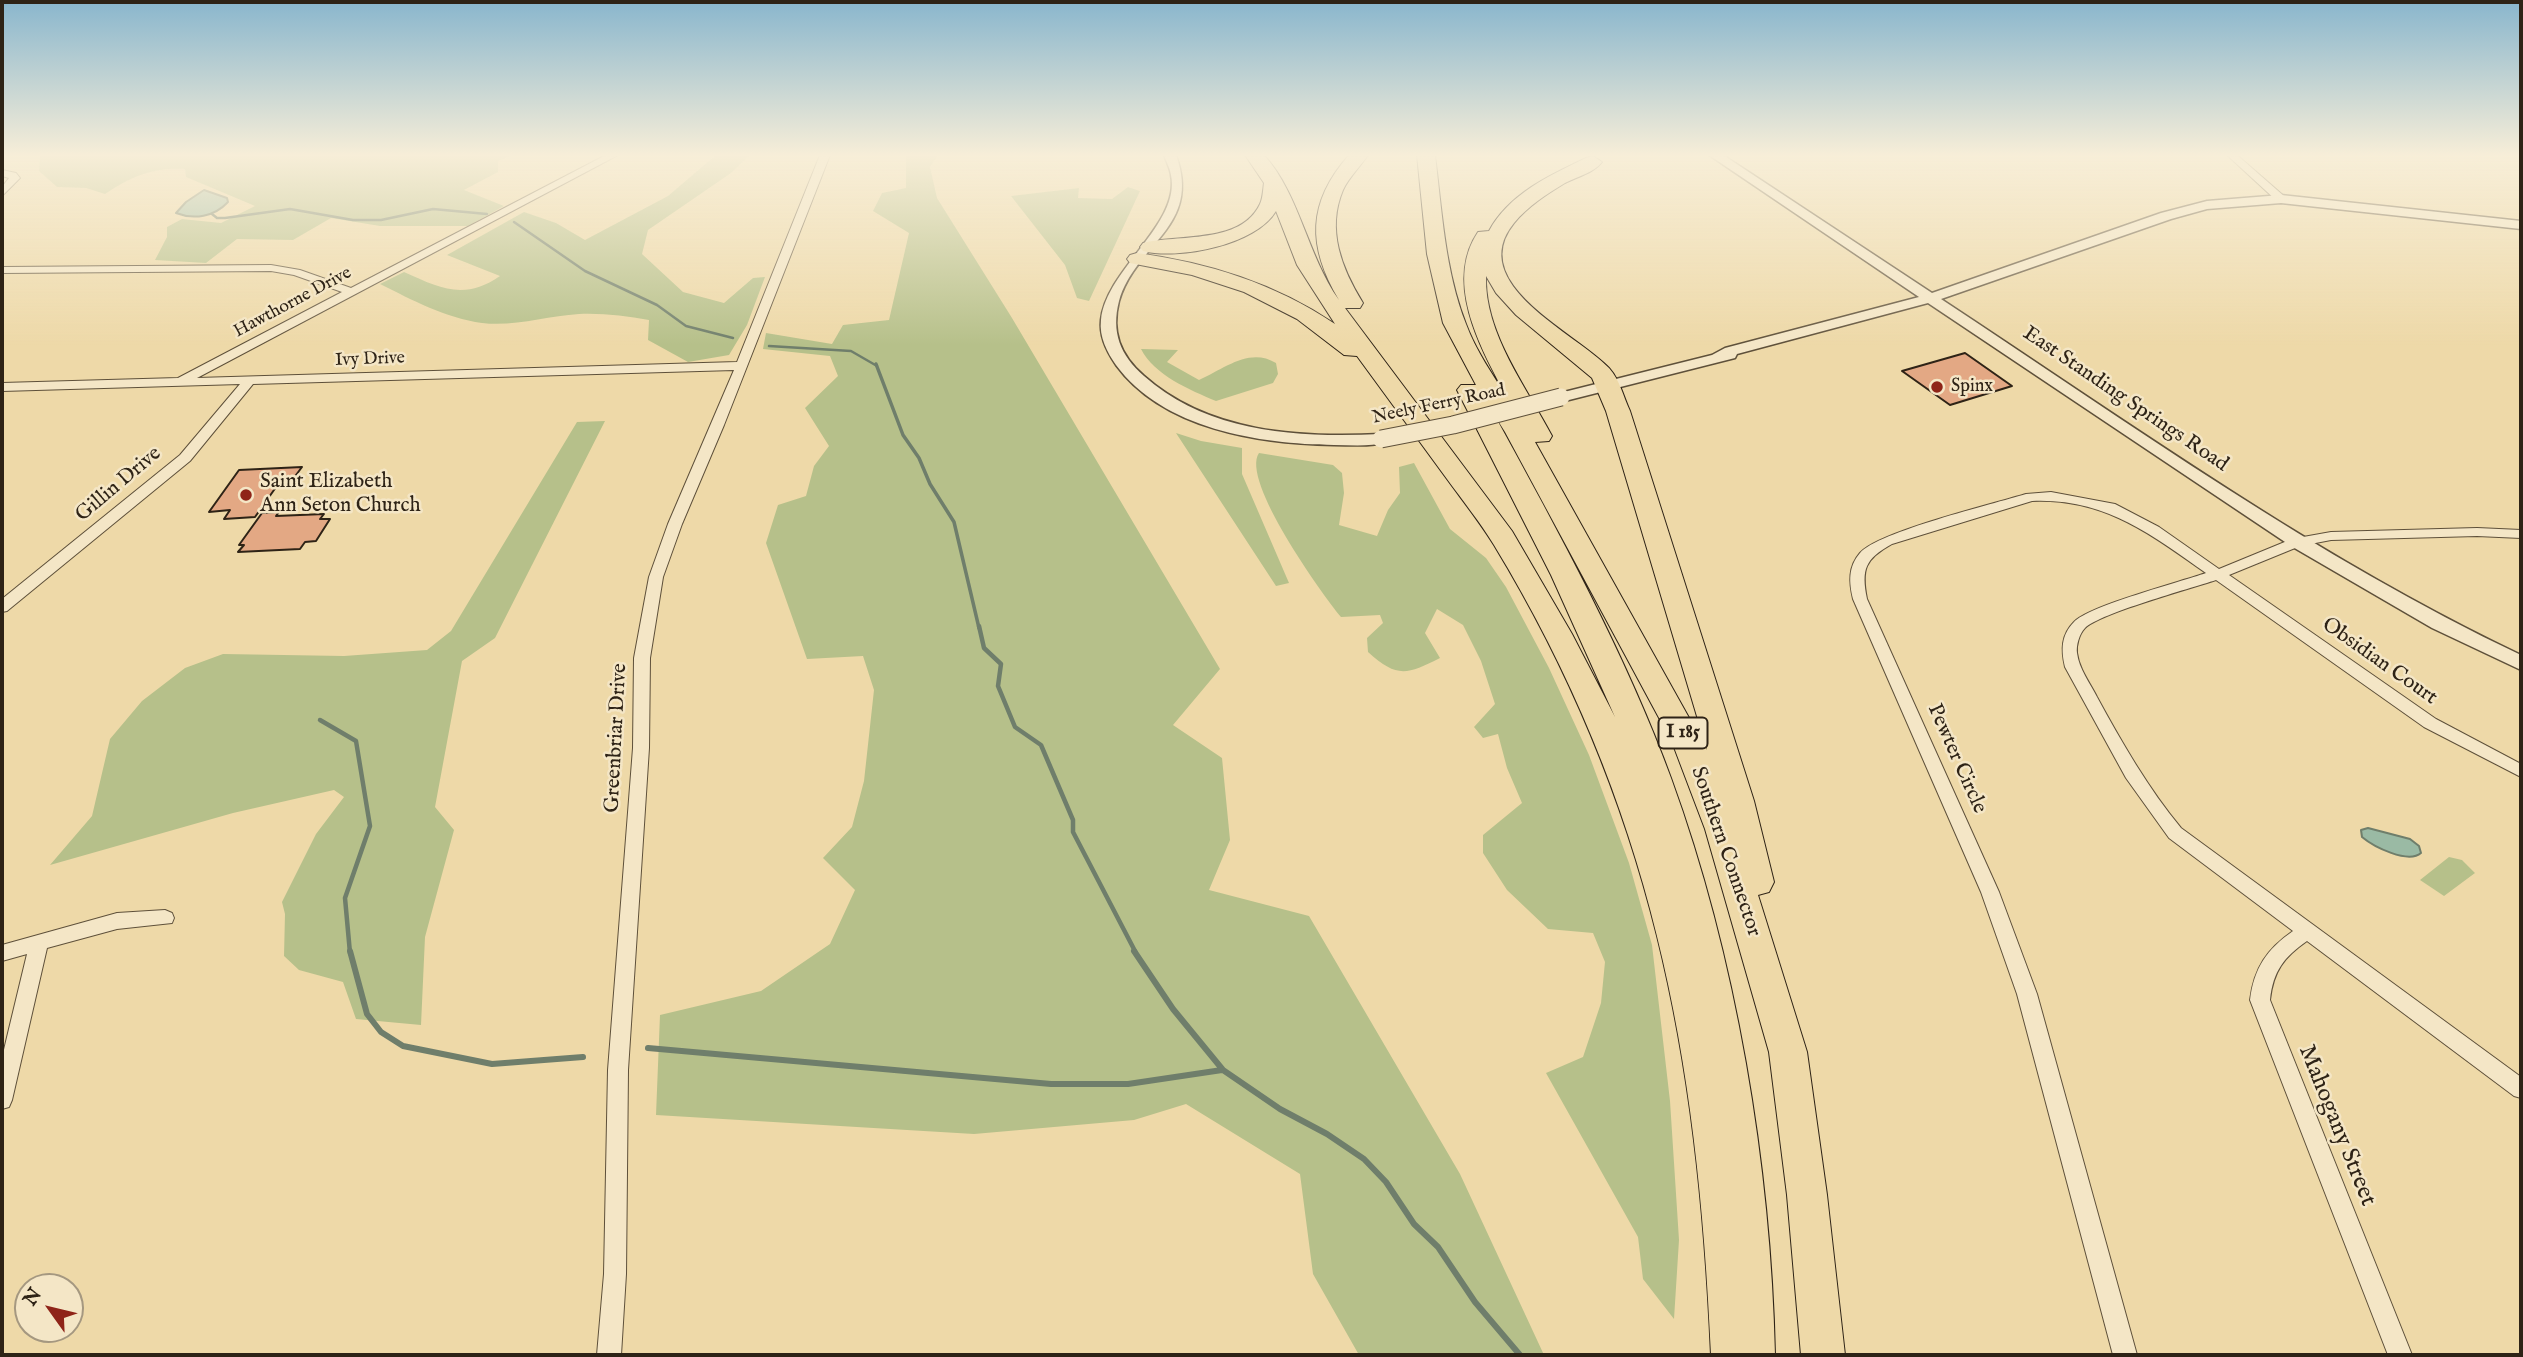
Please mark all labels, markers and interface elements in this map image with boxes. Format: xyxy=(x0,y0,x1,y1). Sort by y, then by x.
street label: Hawthorne Drive xyxy=(230,263,356,343)
street label: East Standing Springs Road xyxy=(2017,322,2233,478)
street label: Ivy Drive xyxy=(335,348,405,372)
place label: Spinx xyxy=(1951,376,1993,398)
marker: Spinx xyxy=(1929,379,1945,395)
street label: Neely Ferry Road xyxy=(1371,380,1507,430)
street label: Gillin Drive xyxy=(71,442,167,528)
place label: Saint Elizabeth Ann Seton Church xyxy=(260,470,421,520)
marker: Saint Elizabeth Ann Seton Church xyxy=(238,487,254,503)
street label: Obsidian Court xyxy=(2316,613,2442,711)
street label: Greenbriar Drive xyxy=(601,663,633,813)
street label: Pewter Circle xyxy=(1921,700,1991,818)
road number: I 185 xyxy=(1658,718,1708,748)
street label: Southern Connector xyxy=(1684,764,1766,940)
street label: Mahogany Street xyxy=(2291,1041,2381,1211)
north arrow xyxy=(14,1273,84,1343)
text: N xyxy=(19,1284,48,1311)

